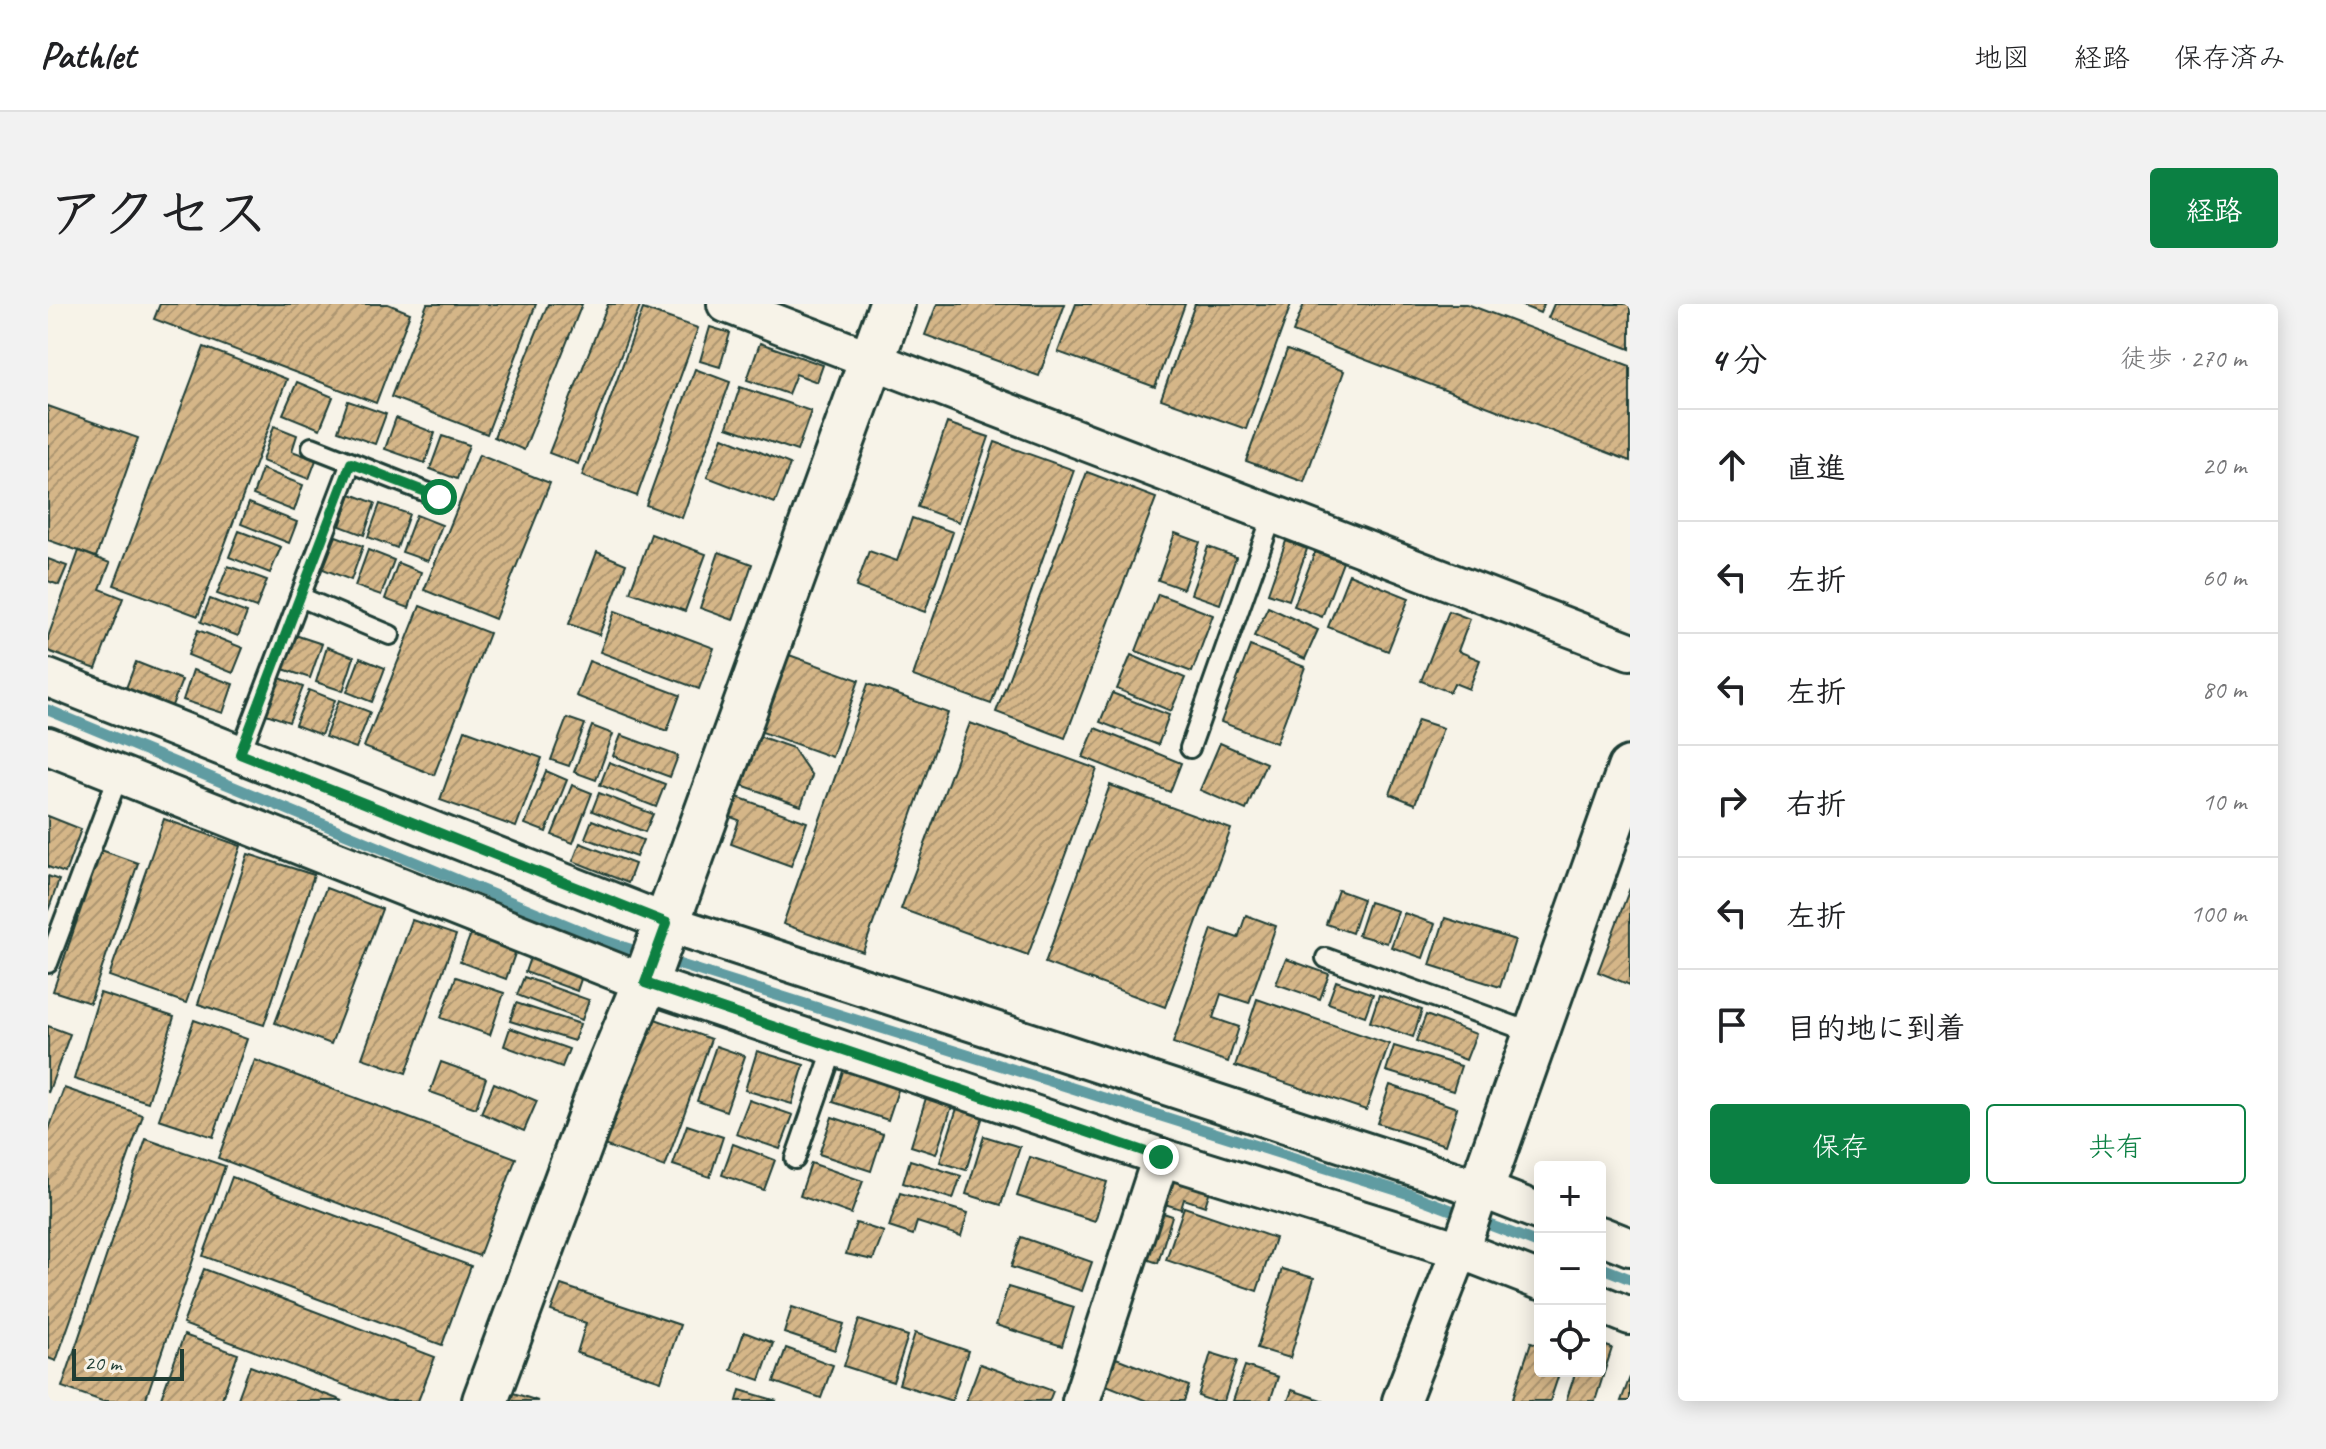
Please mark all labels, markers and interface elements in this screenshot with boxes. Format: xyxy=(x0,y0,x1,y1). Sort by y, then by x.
text: Pathlet xyxy=(40,32,135,79)
text: 地図 xyxy=(1974,40,2030,75)
text: 経路 xyxy=(2074,40,2130,75)
text: 保存済み xyxy=(2174,40,2286,75)
button: 経路 xyxy=(2150,168,2278,248)
text: アクセス xyxy=(48,178,269,249)
text: 4 分 xyxy=(1710,338,1768,381)
text: 徒歩 · 270 m xyxy=(2121,342,2246,375)
icon: ahead xyxy=(1710,443,1754,487)
text: 直進 xyxy=(1786,449,1846,487)
text: 20 m xyxy=(2202,449,2246,482)
route start xyxy=(421,479,457,515)
icon: left xyxy=(1710,555,1754,599)
text: 左折 xyxy=(1786,561,1846,599)
text: 60 m xyxy=(2202,561,2246,594)
icon: left xyxy=(1710,667,1754,711)
text: 左折 xyxy=(1786,673,1846,711)
text: 80 m xyxy=(2202,673,2246,706)
icon: right xyxy=(1710,779,1754,823)
text: 右折 xyxy=(1786,785,1846,823)
text: 10 m xyxy=(2202,785,2246,818)
icon: left xyxy=(1710,891,1754,935)
text: 左折 xyxy=(1786,897,1846,935)
text: 100 m xyxy=(2190,897,2246,930)
icon: arrive xyxy=(1710,1003,1754,1047)
text: 目的地に到着 xyxy=(1786,1009,1966,1047)
button: 保存 xyxy=(1710,1104,1970,1184)
button: 共有 xyxy=(1986,1104,2246,1184)
route end xyxy=(1143,1139,1179,1175)
map controls xyxy=(1534,1161,1606,1377)
button: + xyxy=(1534,1161,1606,1233)
button: − xyxy=(1534,1233,1606,1305)
button: locate xyxy=(1534,1305,1606,1377)
scale bar xyxy=(72,1345,184,1381)
text: 20 m xyxy=(84,1349,121,1377)

